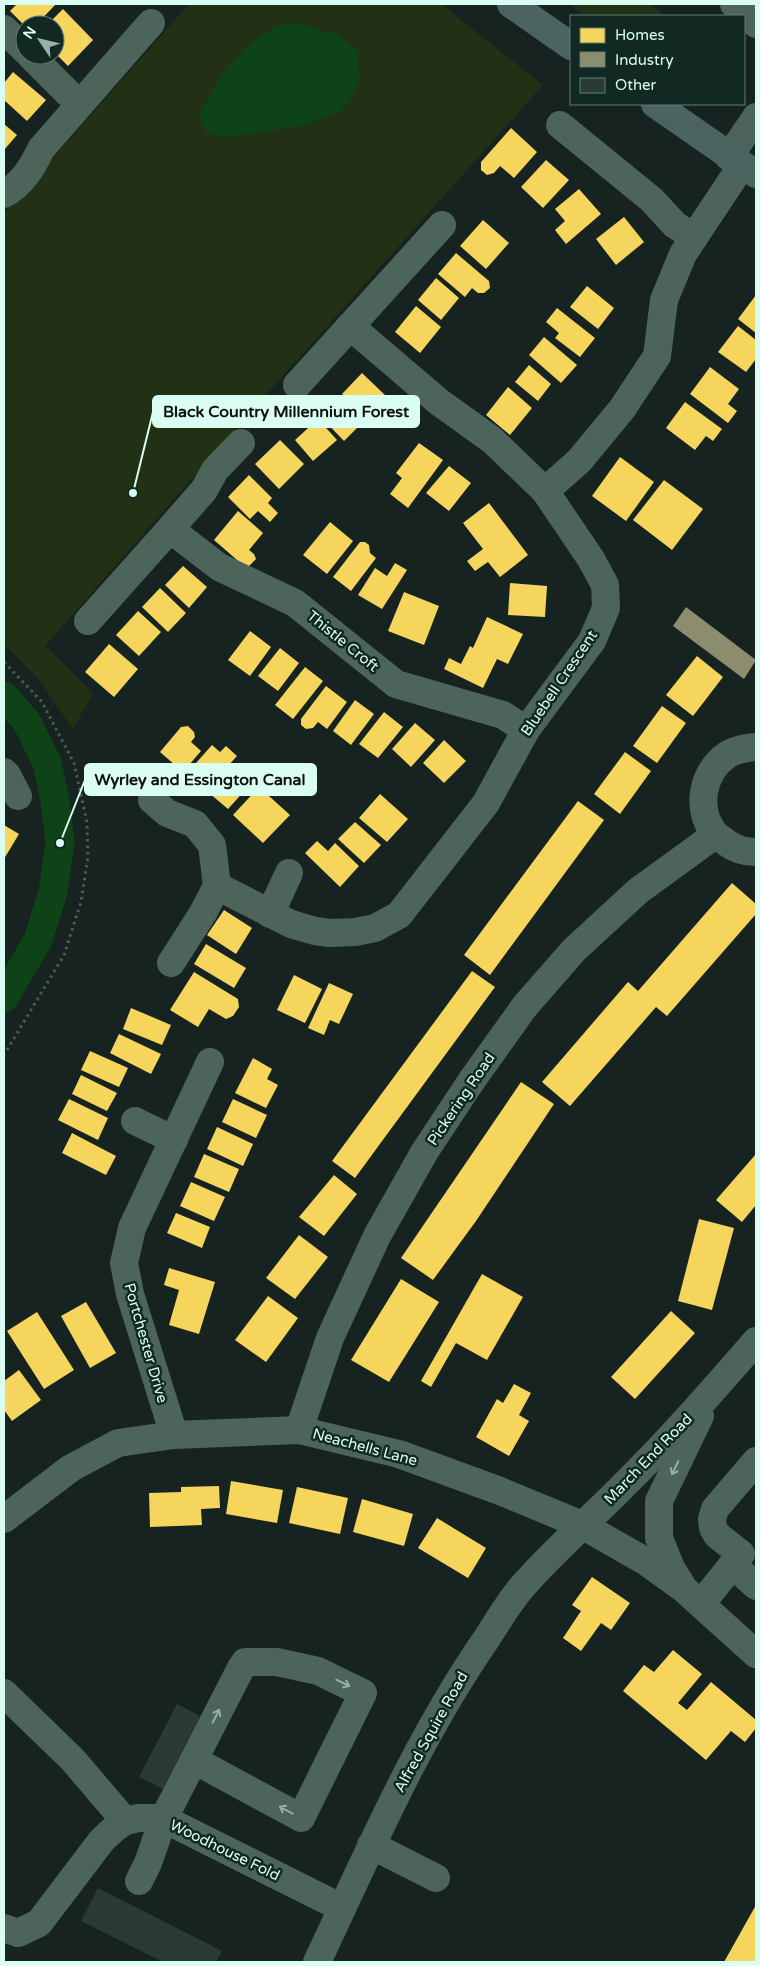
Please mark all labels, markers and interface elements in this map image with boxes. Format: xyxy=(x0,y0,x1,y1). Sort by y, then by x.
north arrow xyxy=(15,15,65,65)
legend xyxy=(570,15,745,105)
text: N xyxy=(20,23,40,42)
text: Homes xyxy=(615,26,665,44)
text: Industry xyxy=(615,51,674,69)
text: Other xyxy=(615,76,657,94)
callout: Black Country Millennium Forest xyxy=(153,396,419,427)
text: Black Country Millennium Forest xyxy=(163,402,410,422)
street label: Thistle Croft xyxy=(303,607,383,676)
street label: Bluebell Crescent xyxy=(517,627,601,739)
callout: Wyrley and Essington Canal xyxy=(85,764,316,795)
text: Wyrley and Essington Canal xyxy=(94,770,306,790)
street label: Pickering Road xyxy=(423,1049,499,1149)
street label: Portchester Drive xyxy=(120,1281,172,1405)
street label: March End Road xyxy=(600,1410,696,1508)
street label: Neachells Lane xyxy=(311,1424,419,1470)
one-way arrow xyxy=(670,1460,680,1475)
street label: Alfred Squire Road xyxy=(390,1669,472,1795)
one-way arrow xyxy=(335,1679,350,1688)
one-way arrow xyxy=(211,1709,221,1724)
one-way arrow xyxy=(279,1804,294,1814)
street label: Woodhouse Fold xyxy=(167,1816,283,1884)

